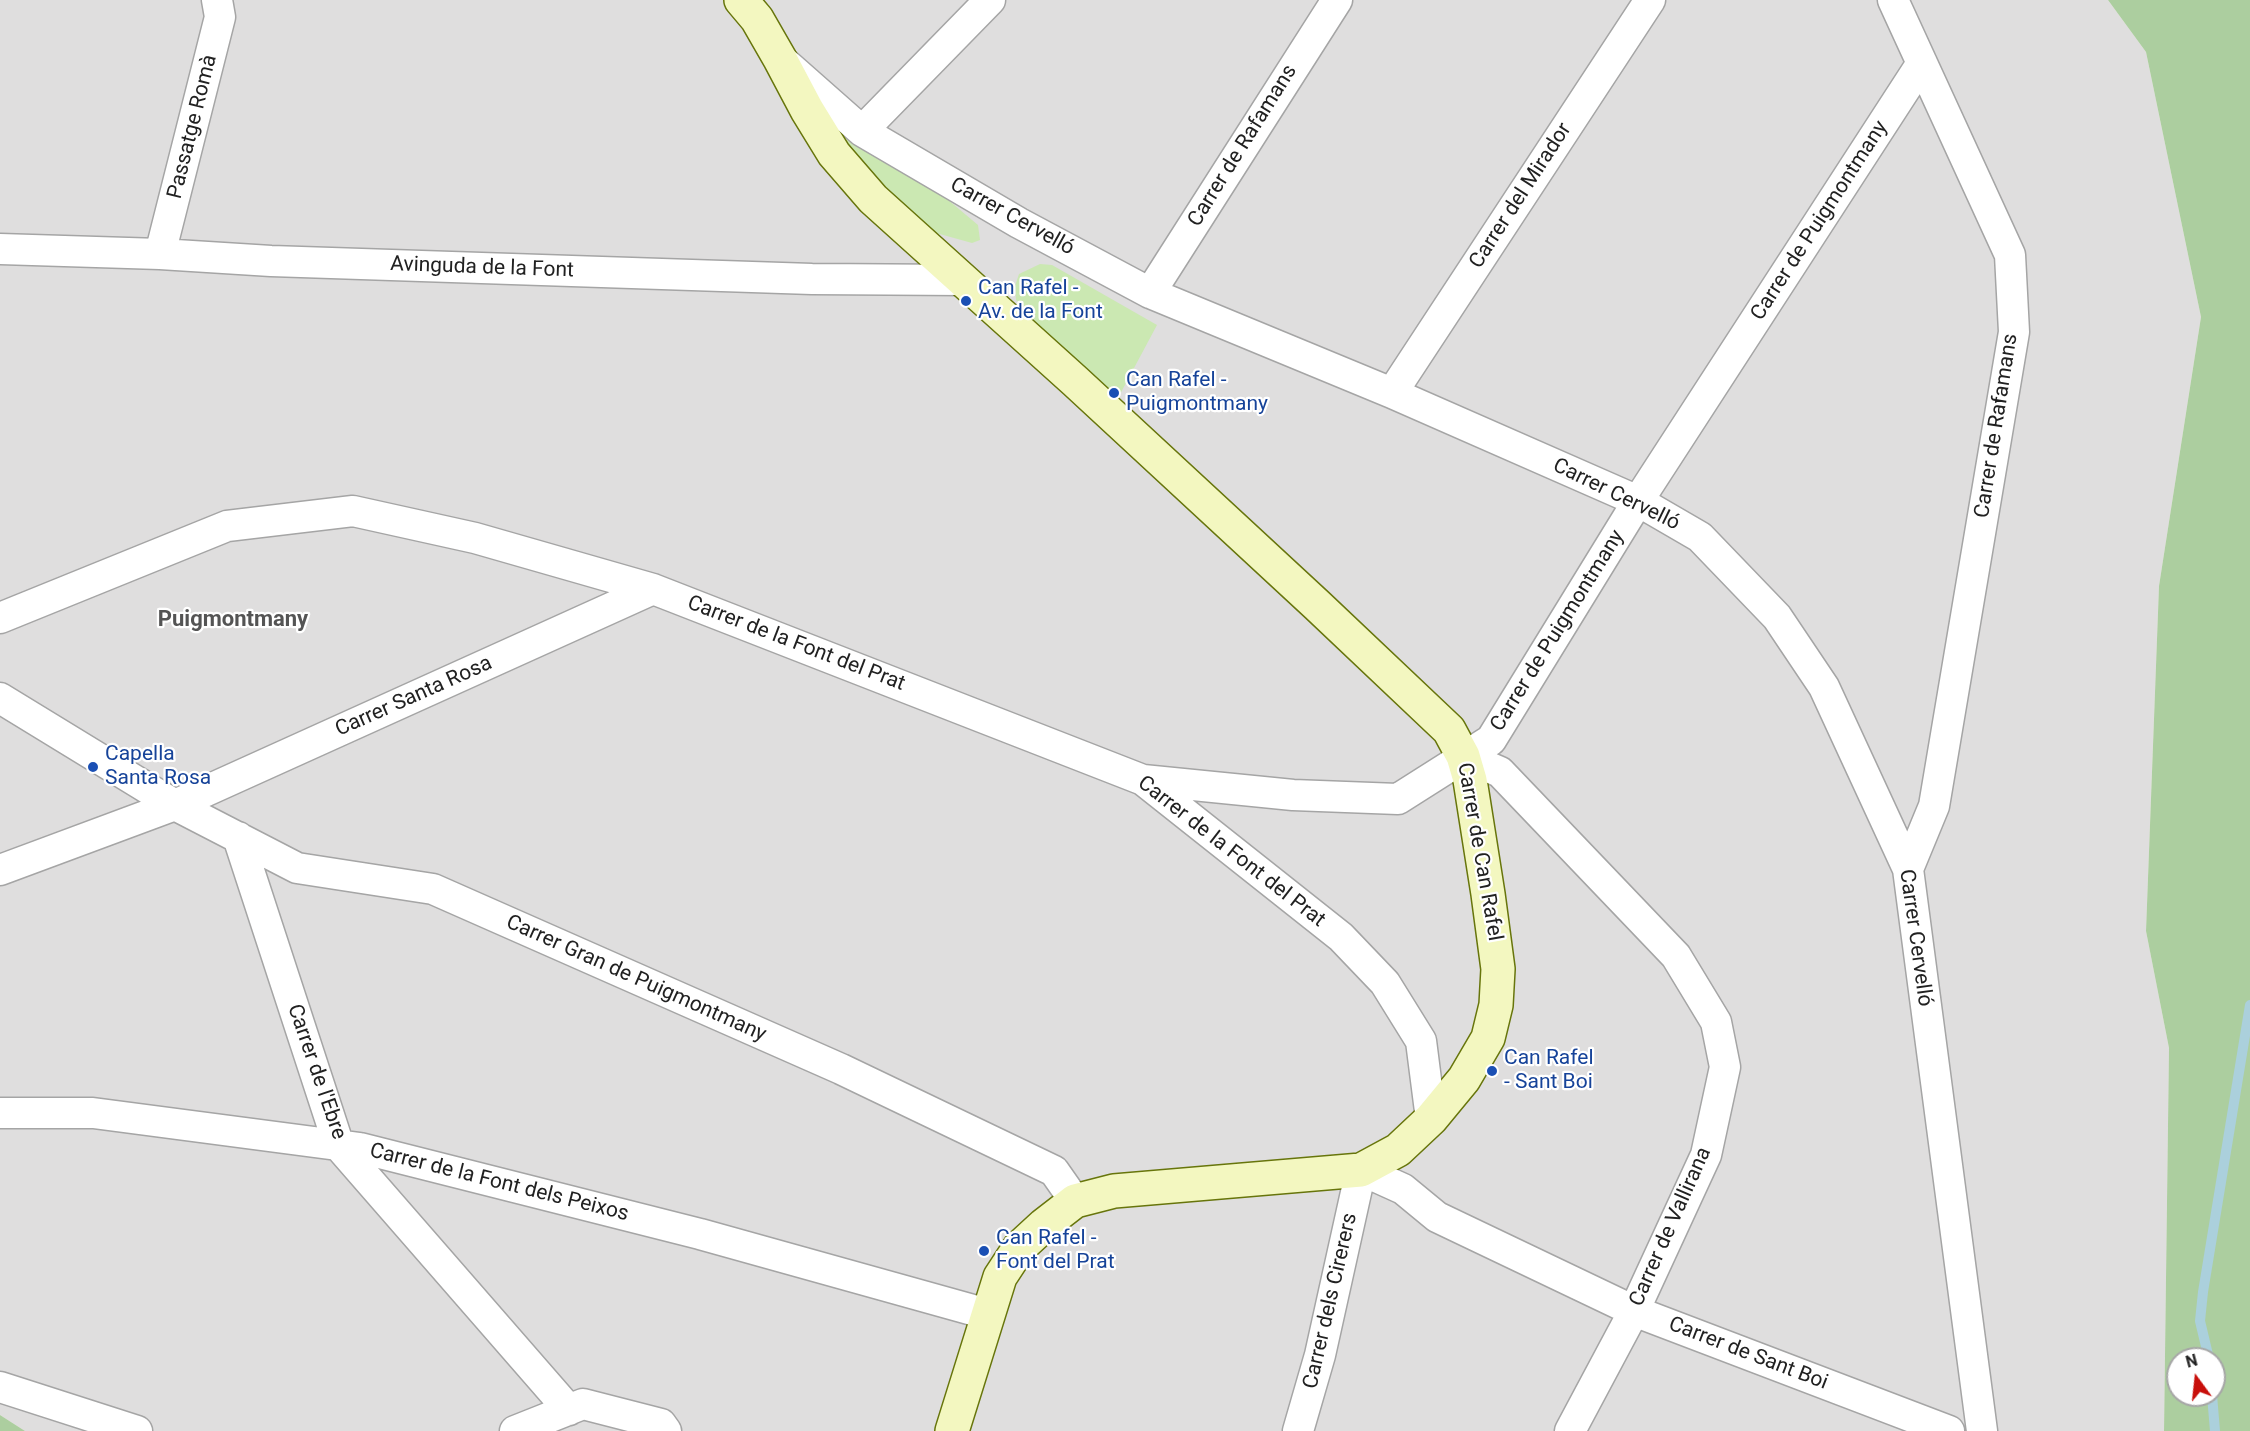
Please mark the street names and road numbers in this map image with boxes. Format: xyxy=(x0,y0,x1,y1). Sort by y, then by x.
street label: Passatge Romà xyxy=(163,52,223,202)
street label: Carrer de Rafamans xyxy=(1183,60,1303,232)
street label: Carrer de Puigmontmany xyxy=(1746,117,1894,325)
street label: Carrer del Mirador xyxy=(1465,119,1577,273)
street label: Carrer Cervelló xyxy=(946,173,1078,261)
street label: Avinguda de la Font xyxy=(390,252,574,284)
street label: Carrer de Rafamans xyxy=(1970,332,2024,520)
street label: Carrer Cervelló xyxy=(1548,453,1684,537)
street label: Carrer de Puigmontmany xyxy=(1486,526,1630,736)
street label: Carrer de la Font del Prat xyxy=(684,591,908,697)
street label: Carrer Santa Rosa xyxy=(332,651,496,743)
street label: Carrer de Can Rafel xyxy=(1451,761,1507,943)
street label: Carrer de la Font del Prat xyxy=(1132,771,1330,933)
street label: Carrer Cervelló xyxy=(1893,868,1937,1008)
street label: Carrer Gran de Puigmontmany xyxy=(502,910,770,1048)
street label: Carrer de l'Ebre xyxy=(281,1001,351,1143)
street label: Carrer de la Font dels Peixos xyxy=(367,1139,631,1227)
street label: Carrer de Vallirana xyxy=(1625,1144,1717,1310)
street label: Carrer dels Cirerers xyxy=(1299,1211,1363,1391)
street label: Carrer de Sant Boi xyxy=(1665,1312,1831,1396)

